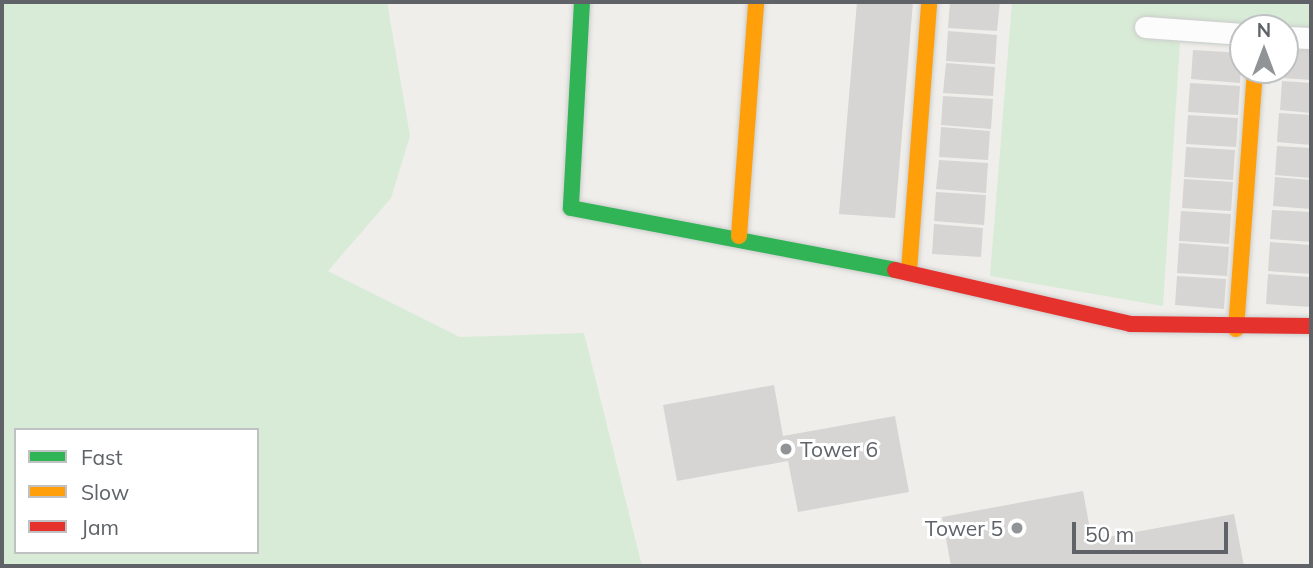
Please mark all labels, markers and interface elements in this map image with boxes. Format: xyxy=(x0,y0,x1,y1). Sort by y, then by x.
north arrow xyxy=(1229,14,1299,84)
text: N xyxy=(1257,18,1271,42)
legend xyxy=(14,428,259,554)
place label: Tower 6 xyxy=(800,436,878,462)
marker: Tower 6 xyxy=(778,441,794,457)
text: Fast xyxy=(81,444,123,470)
text: Slow xyxy=(81,479,129,505)
scale bar xyxy=(1075,508,1231,552)
text: Jam xyxy=(81,514,119,540)
place label: Tower 5 xyxy=(925,515,1003,541)
marker: Tower 5 xyxy=(1009,520,1025,536)
text: 50 m xyxy=(1085,521,1134,547)

